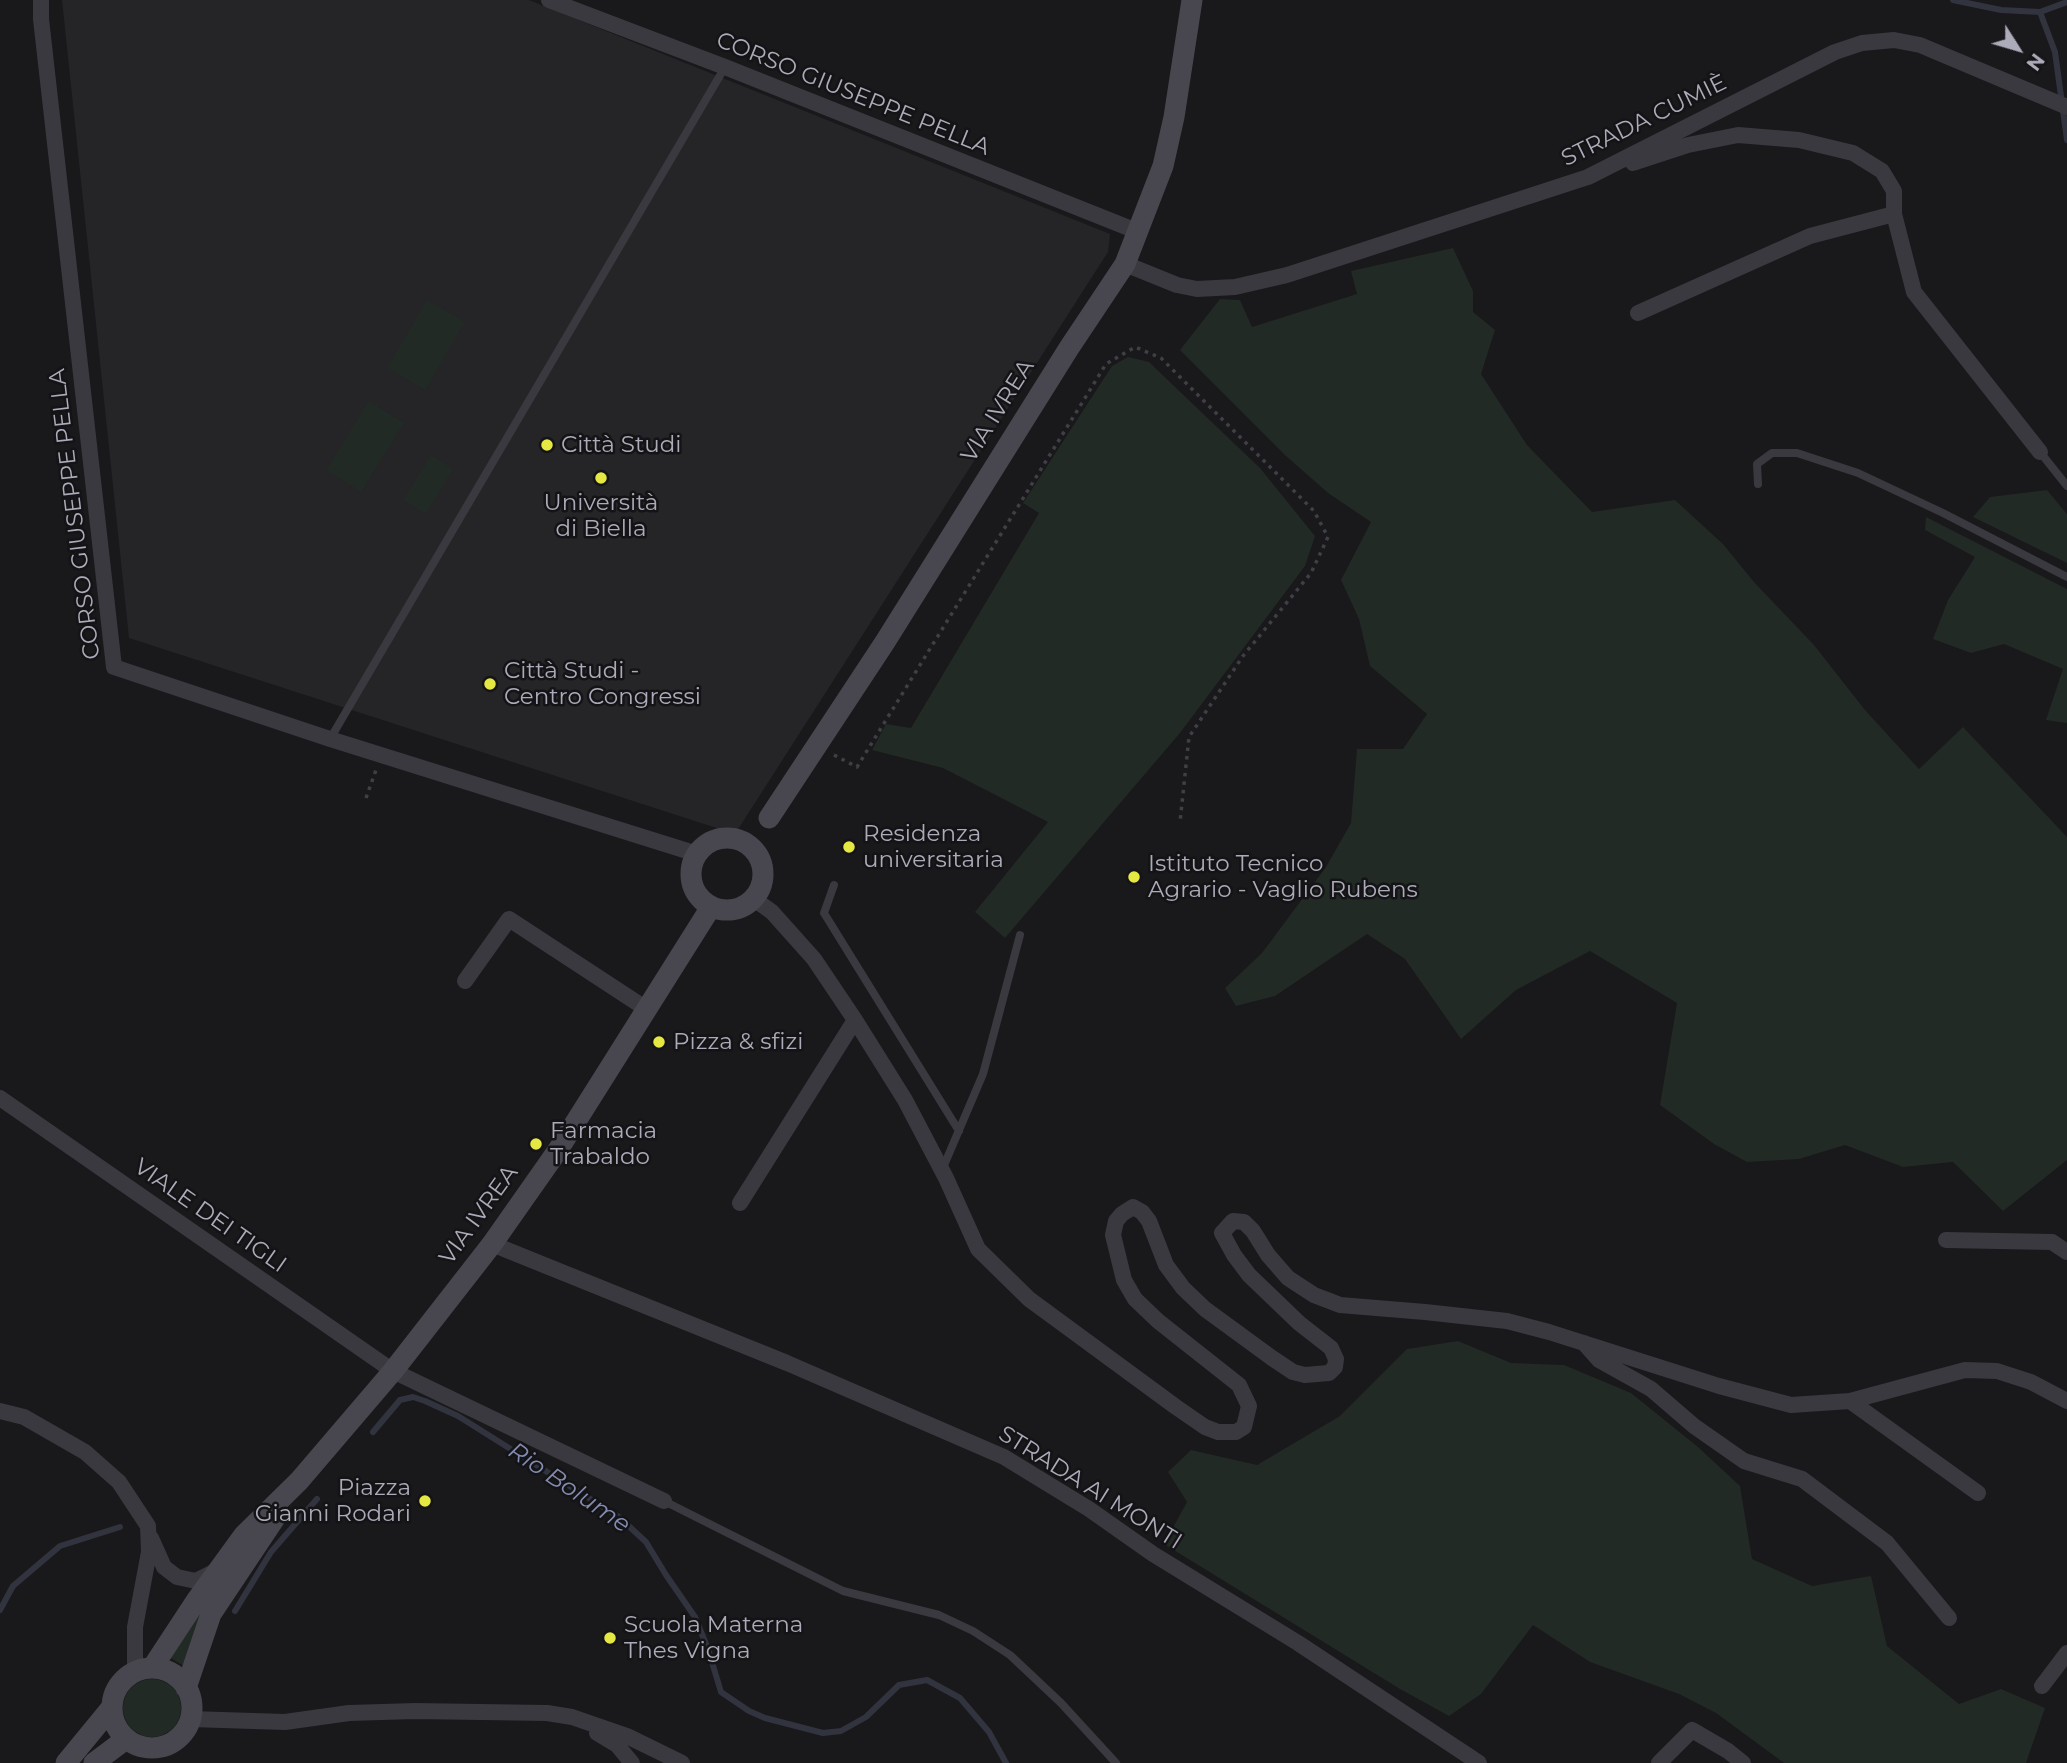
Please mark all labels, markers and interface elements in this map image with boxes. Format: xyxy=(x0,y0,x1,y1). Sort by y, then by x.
north arrow xyxy=(1983,14,2053,84)
street label: CORSO GIUSEPPE PELLA xyxy=(712,26,994,162)
text: N xyxy=(2021,49,2049,75)
street label: STRADA CUMIÈ xyxy=(1557,69,1731,173)
street label: VIA IVREA xyxy=(956,355,1040,467)
street label: CORSO GIUSEPPE PELLA xyxy=(43,367,107,661)
place label: Città Studi xyxy=(561,431,682,459)
marker: Città Studi xyxy=(539,437,555,453)
marker: Università di Biella xyxy=(593,470,609,486)
place label: Università di Biella xyxy=(544,489,658,543)
place label: Città Studi - Centro Congressi xyxy=(504,657,701,711)
marker: Città Studi - Centro Congressi xyxy=(482,676,498,692)
place label: Residenza universitaria xyxy=(863,820,1004,874)
marker: Residenza universitaria xyxy=(841,839,857,855)
place label: Istituto Tecnico Agrario - Vaglio Rubens xyxy=(1148,850,1418,904)
marker: Istituto Tecnico Agrario - Vaglio Rubens xyxy=(1126,869,1142,885)
place label: Pizza & sfizi xyxy=(673,1028,803,1056)
marker: Pizza & sfizi xyxy=(651,1034,667,1050)
place label: Farmacia Trabaldo xyxy=(550,1117,657,1171)
marker: Farmacia Trabaldo xyxy=(528,1136,544,1152)
street label: VIALE DEI TIGLI xyxy=(128,1153,292,1279)
street label: VIA IVREA xyxy=(434,1160,524,1270)
street label: STRADA AI MONTI xyxy=(993,1420,1187,1556)
water label: Rio Bolume xyxy=(503,1437,635,1539)
place label: Piazza Gianni Rodari xyxy=(255,1474,411,1528)
marker: Piazza Gianni Rodari xyxy=(417,1493,433,1509)
place label: Scuola Materna Thes Vigna xyxy=(624,1611,803,1665)
marker: Scuola Materna Thes Vigna xyxy=(602,1630,618,1646)

